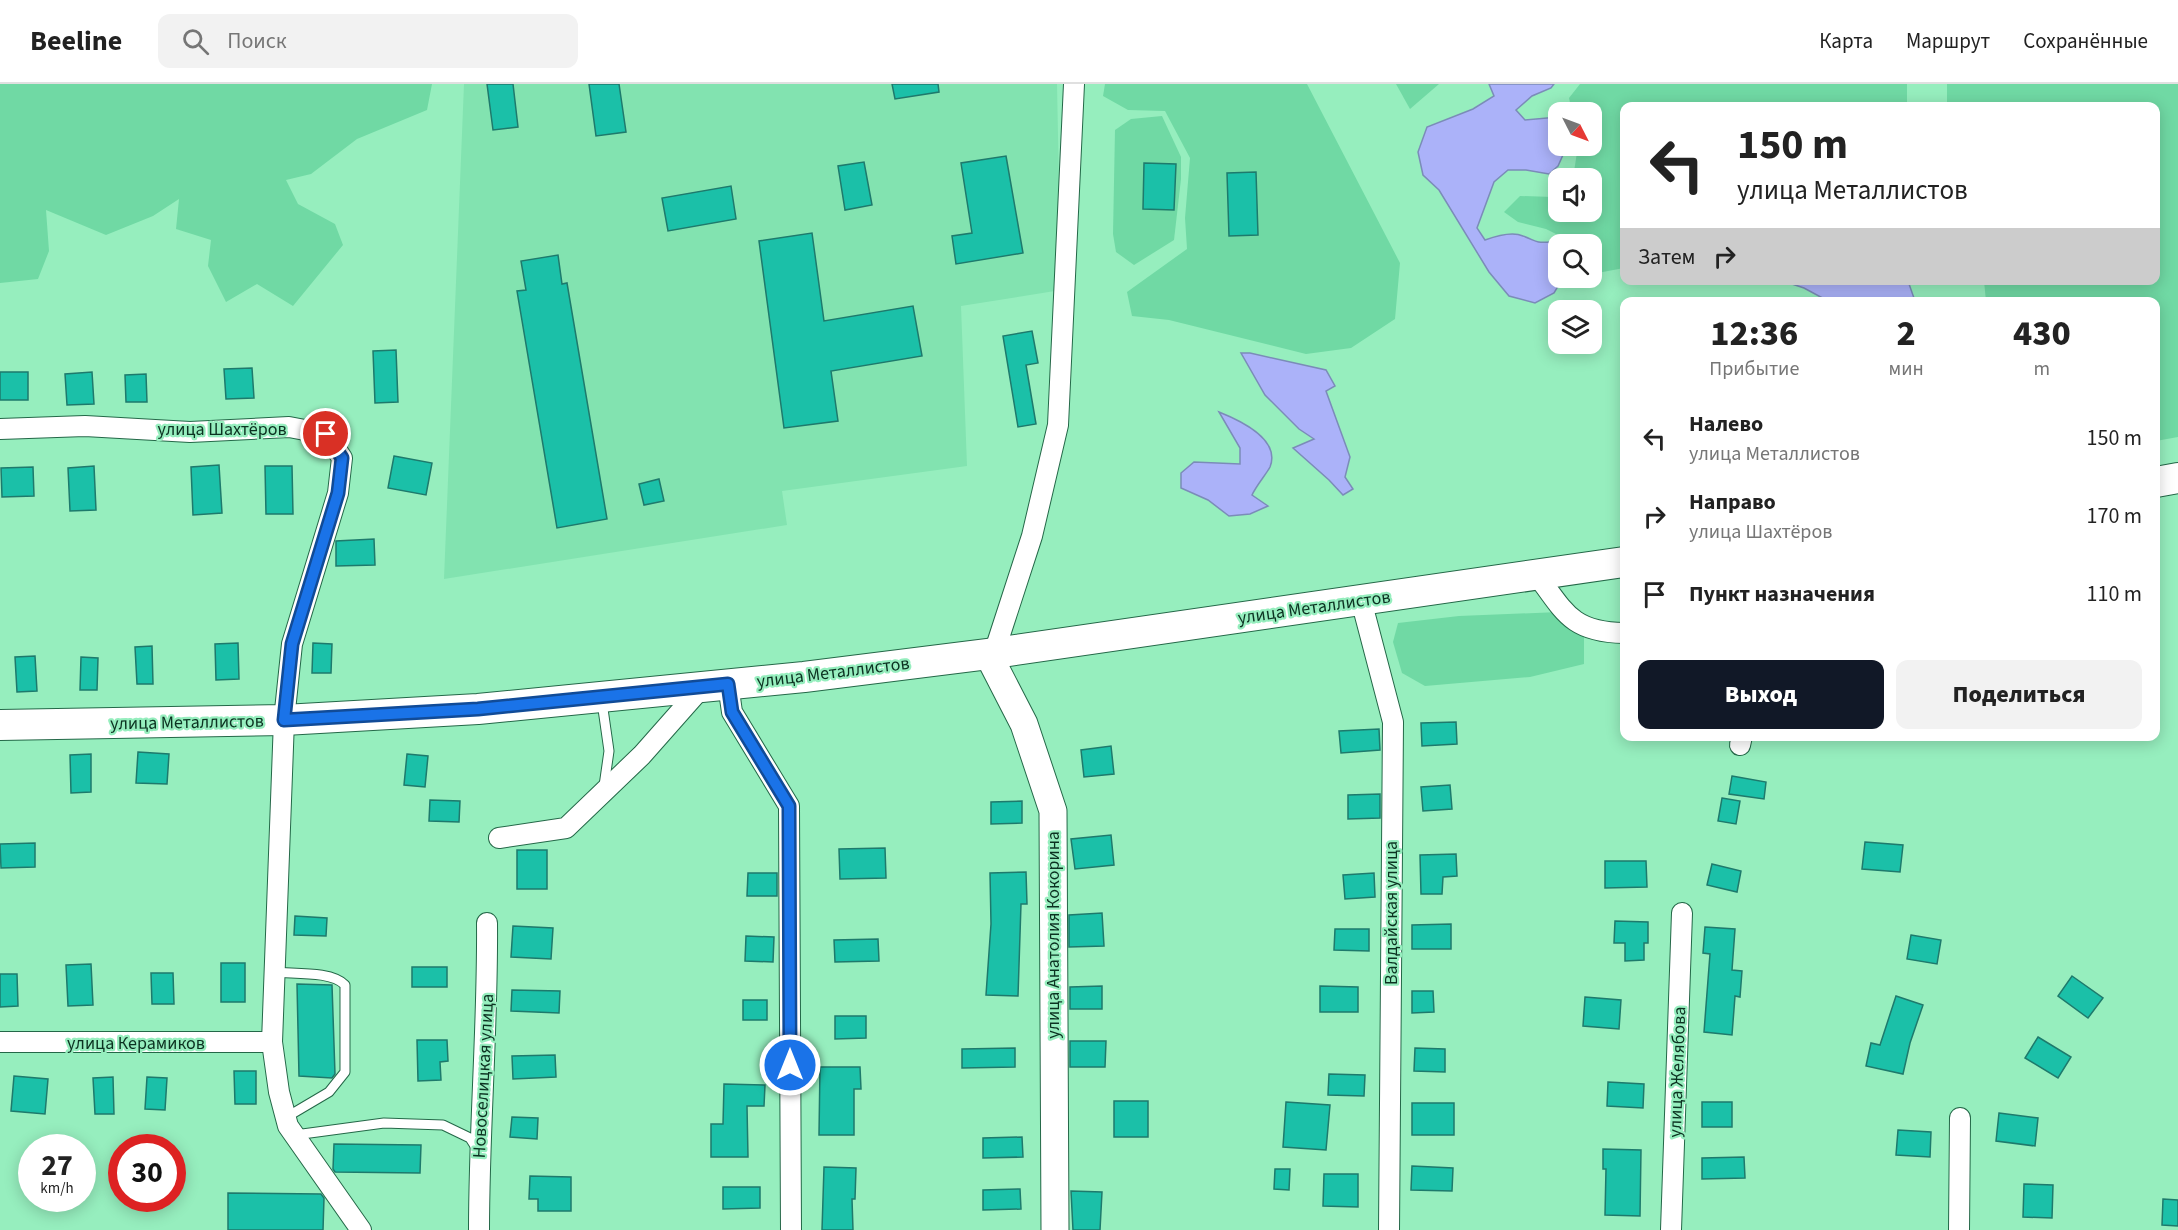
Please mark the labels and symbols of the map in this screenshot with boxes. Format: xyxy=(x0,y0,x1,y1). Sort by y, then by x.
north arrow xyxy=(1548,102,1602,156)
pin xyxy=(300,408,351,459)
street label: улица Шахтёров xyxy=(157,417,287,442)
street label: улица Металлистов xyxy=(1236,584,1392,631)
street label: улица Металлистов xyxy=(755,651,911,694)
street label: улица Металлистов xyxy=(110,709,264,736)
street label: улица Анатолия Кокорина xyxy=(1041,831,1066,1039)
street label: Валдайская улица xyxy=(1379,841,1404,985)
street label: Новоселицкая улица xyxy=(467,993,500,1159)
street label: улица Желябова xyxy=(1663,1006,1692,1138)
street label: улица Керамиков xyxy=(67,1031,205,1056)
position arrow xyxy=(758,1033,822,1097)
speed limit sign: 30 xyxy=(108,1134,186,1212)

